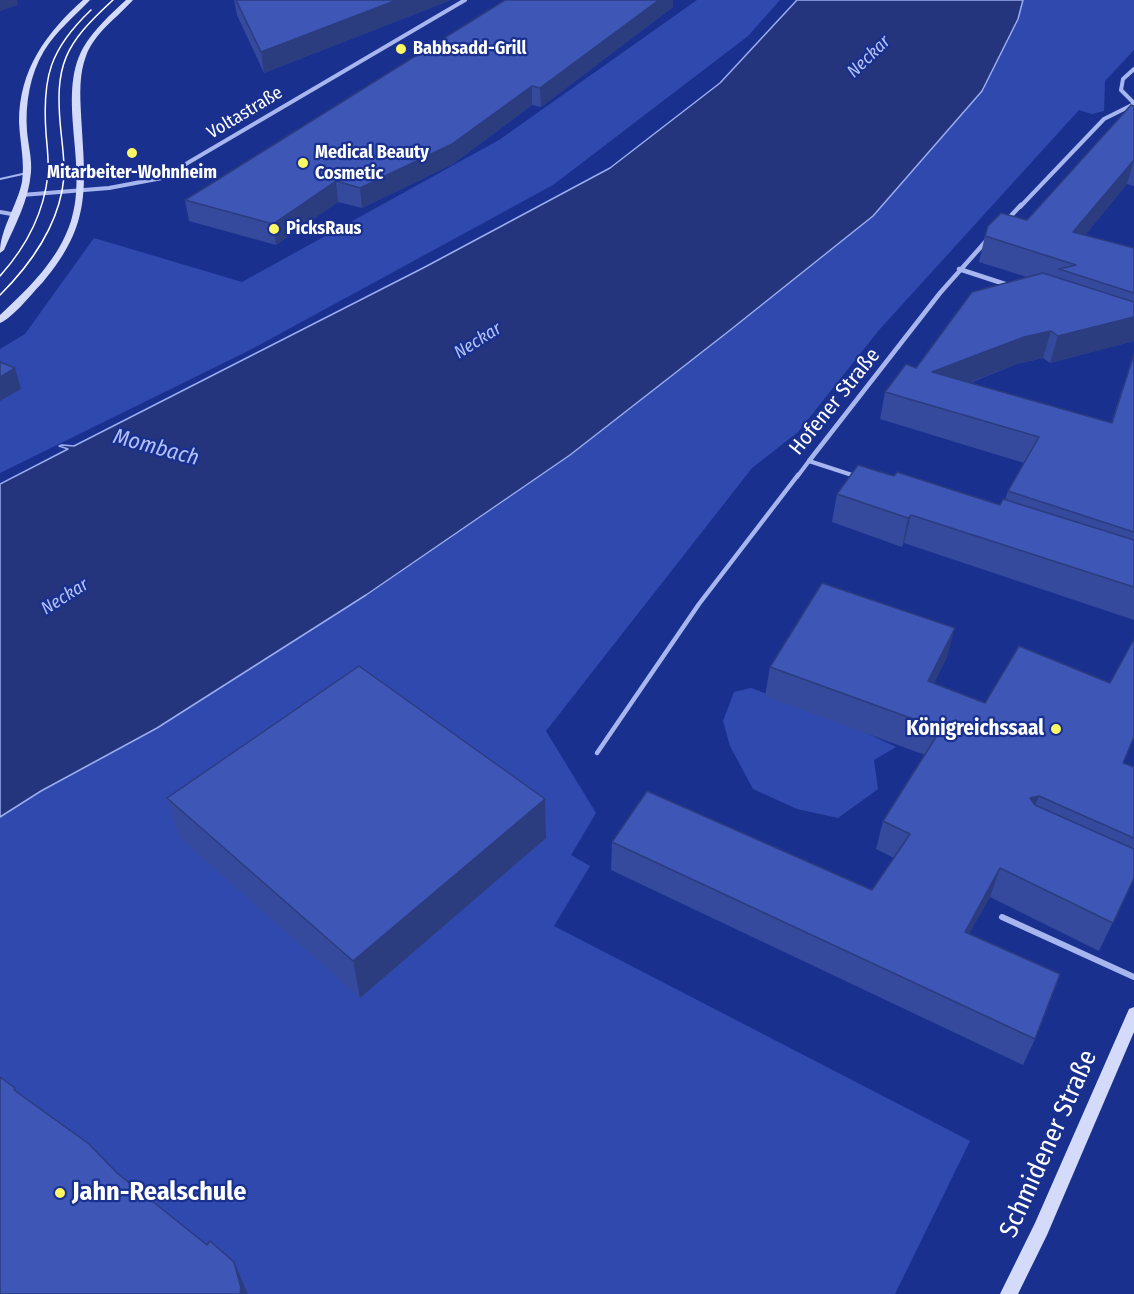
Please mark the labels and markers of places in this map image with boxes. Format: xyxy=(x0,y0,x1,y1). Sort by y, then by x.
place label: Babbsadd-Grill xyxy=(413,38,526,60)
marker: Babbsadd-Grill xyxy=(394,42,408,56)
place label: Medical Beauty Cosmetic xyxy=(315,142,429,184)
marker: Mitarbeiter-Wohnheim xyxy=(125,146,139,160)
marker: Medical Beauty Cosmetic xyxy=(296,156,310,170)
place label: Mitarbeiter-Wohnheim xyxy=(47,162,217,184)
place label: PicksRaus xyxy=(286,218,361,240)
marker: PicksRaus xyxy=(267,222,281,236)
place label: Königreichssaal xyxy=(906,716,1044,742)
marker: Königreichssaal xyxy=(1049,722,1063,736)
place label: Jahn-Realschule xyxy=(72,1177,246,1209)
marker: Jahn-Realschule xyxy=(53,1186,67,1200)

